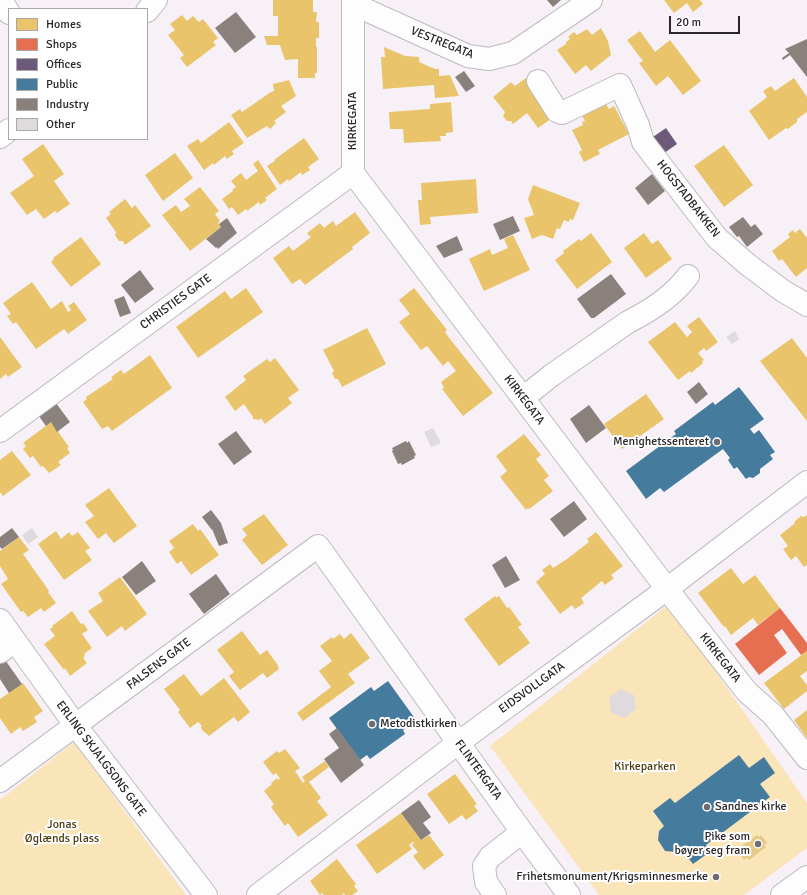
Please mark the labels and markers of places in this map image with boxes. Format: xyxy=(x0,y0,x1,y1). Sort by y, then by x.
place label: Menighetssenteret xyxy=(613,435,709,449)
marker: Menighetssenteret xyxy=(712,437,722,447)
place label: Metodistkirken xyxy=(380,717,457,731)
marker: Metodistkirken xyxy=(367,719,377,729)
place label: Sandnes kirke xyxy=(715,800,786,814)
marker: Sandnes kirke xyxy=(702,802,712,812)
place label: Pike som bøyer seg fram xyxy=(675,830,750,858)
marker: Pike som bøyer seg fram xyxy=(753,839,763,849)
place label: Frihetsmonument/Krigsminnesmerke xyxy=(516,870,708,884)
marker: Frihetsmonument/Krigsminnesmerke xyxy=(711,872,721,882)

